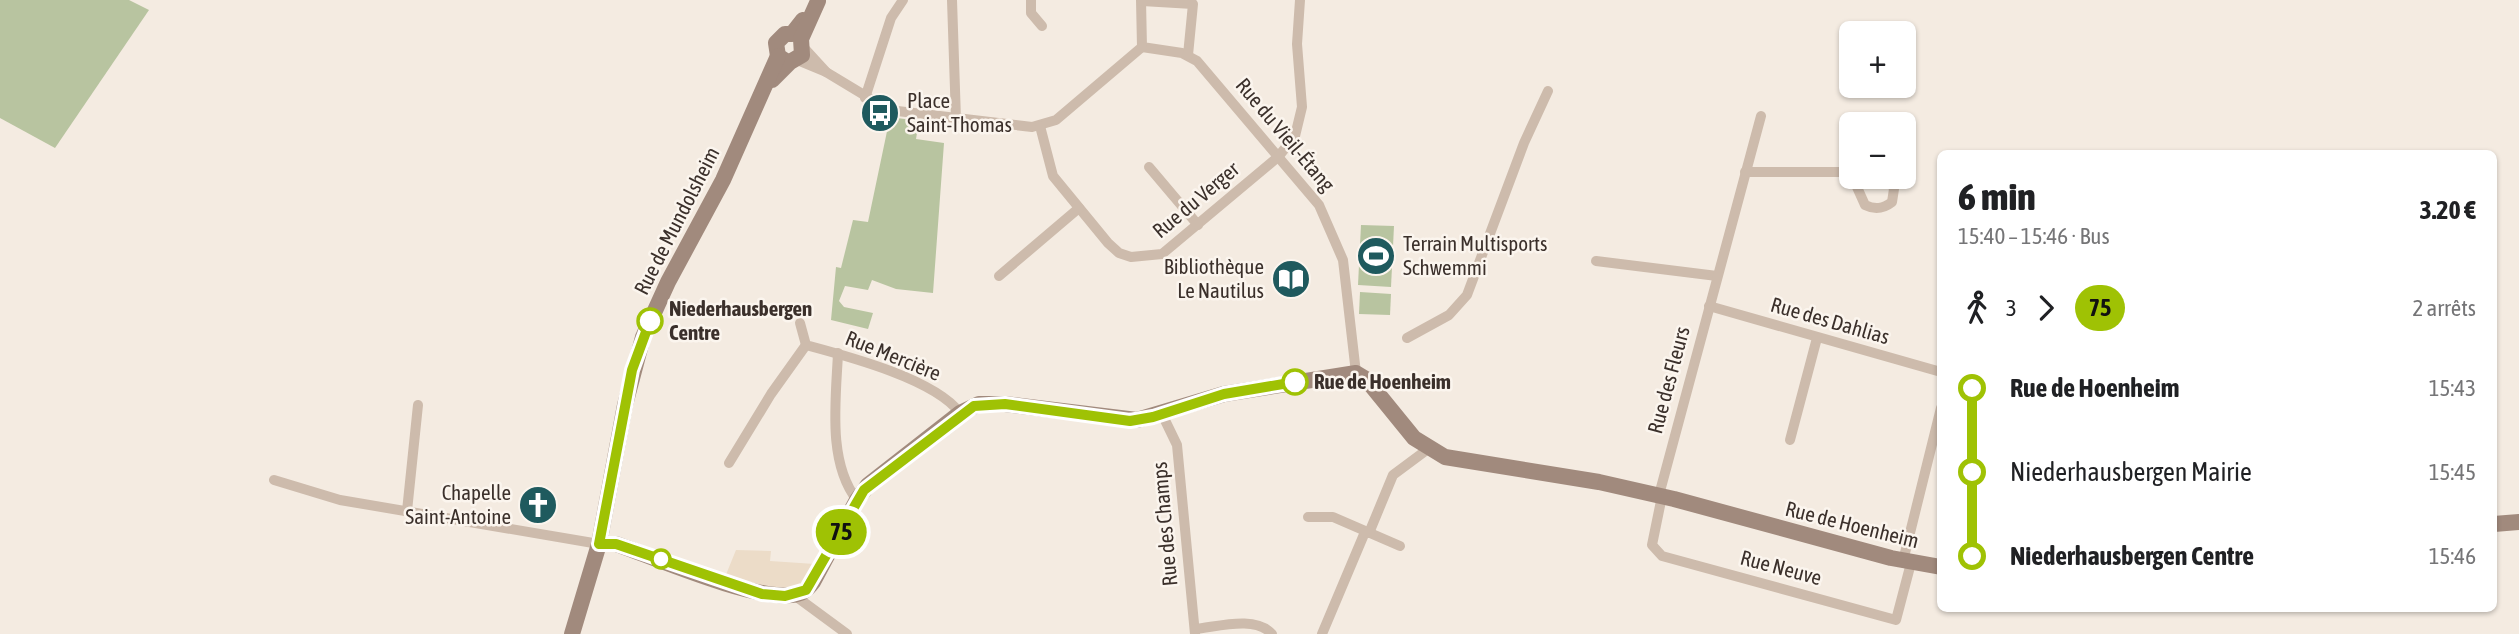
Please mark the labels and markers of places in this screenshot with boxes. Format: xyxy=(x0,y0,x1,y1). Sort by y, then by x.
place label: Place Saint-Thomas xyxy=(907,88,1012,136)
bus stop icon: Place Saint-Thomas xyxy=(859,92,901,134)
place label: Terrain Multisports Schwemmi xyxy=(1403,231,1547,279)
sports icon: Terrain Multisports Schwemmi xyxy=(1355,235,1397,277)
place label: Bibliothèque Le Nautilus xyxy=(1164,254,1264,302)
library icon: Bibliothèque Le Nautilus xyxy=(1270,258,1312,300)
place label: Niederhausbergen Centre xyxy=(669,296,812,344)
marker: Niederhausbergen Centre xyxy=(637,308,663,334)
marker: Rue de Hoenheim xyxy=(1282,369,1308,395)
place label: Rue de Hoenheim xyxy=(1314,369,1451,393)
place label: Chapelle Saint-Antoine xyxy=(405,480,511,528)
church icon: Chapelle Saint-Antoine xyxy=(517,484,559,526)
unlabelled marker xyxy=(651,549,671,569)

